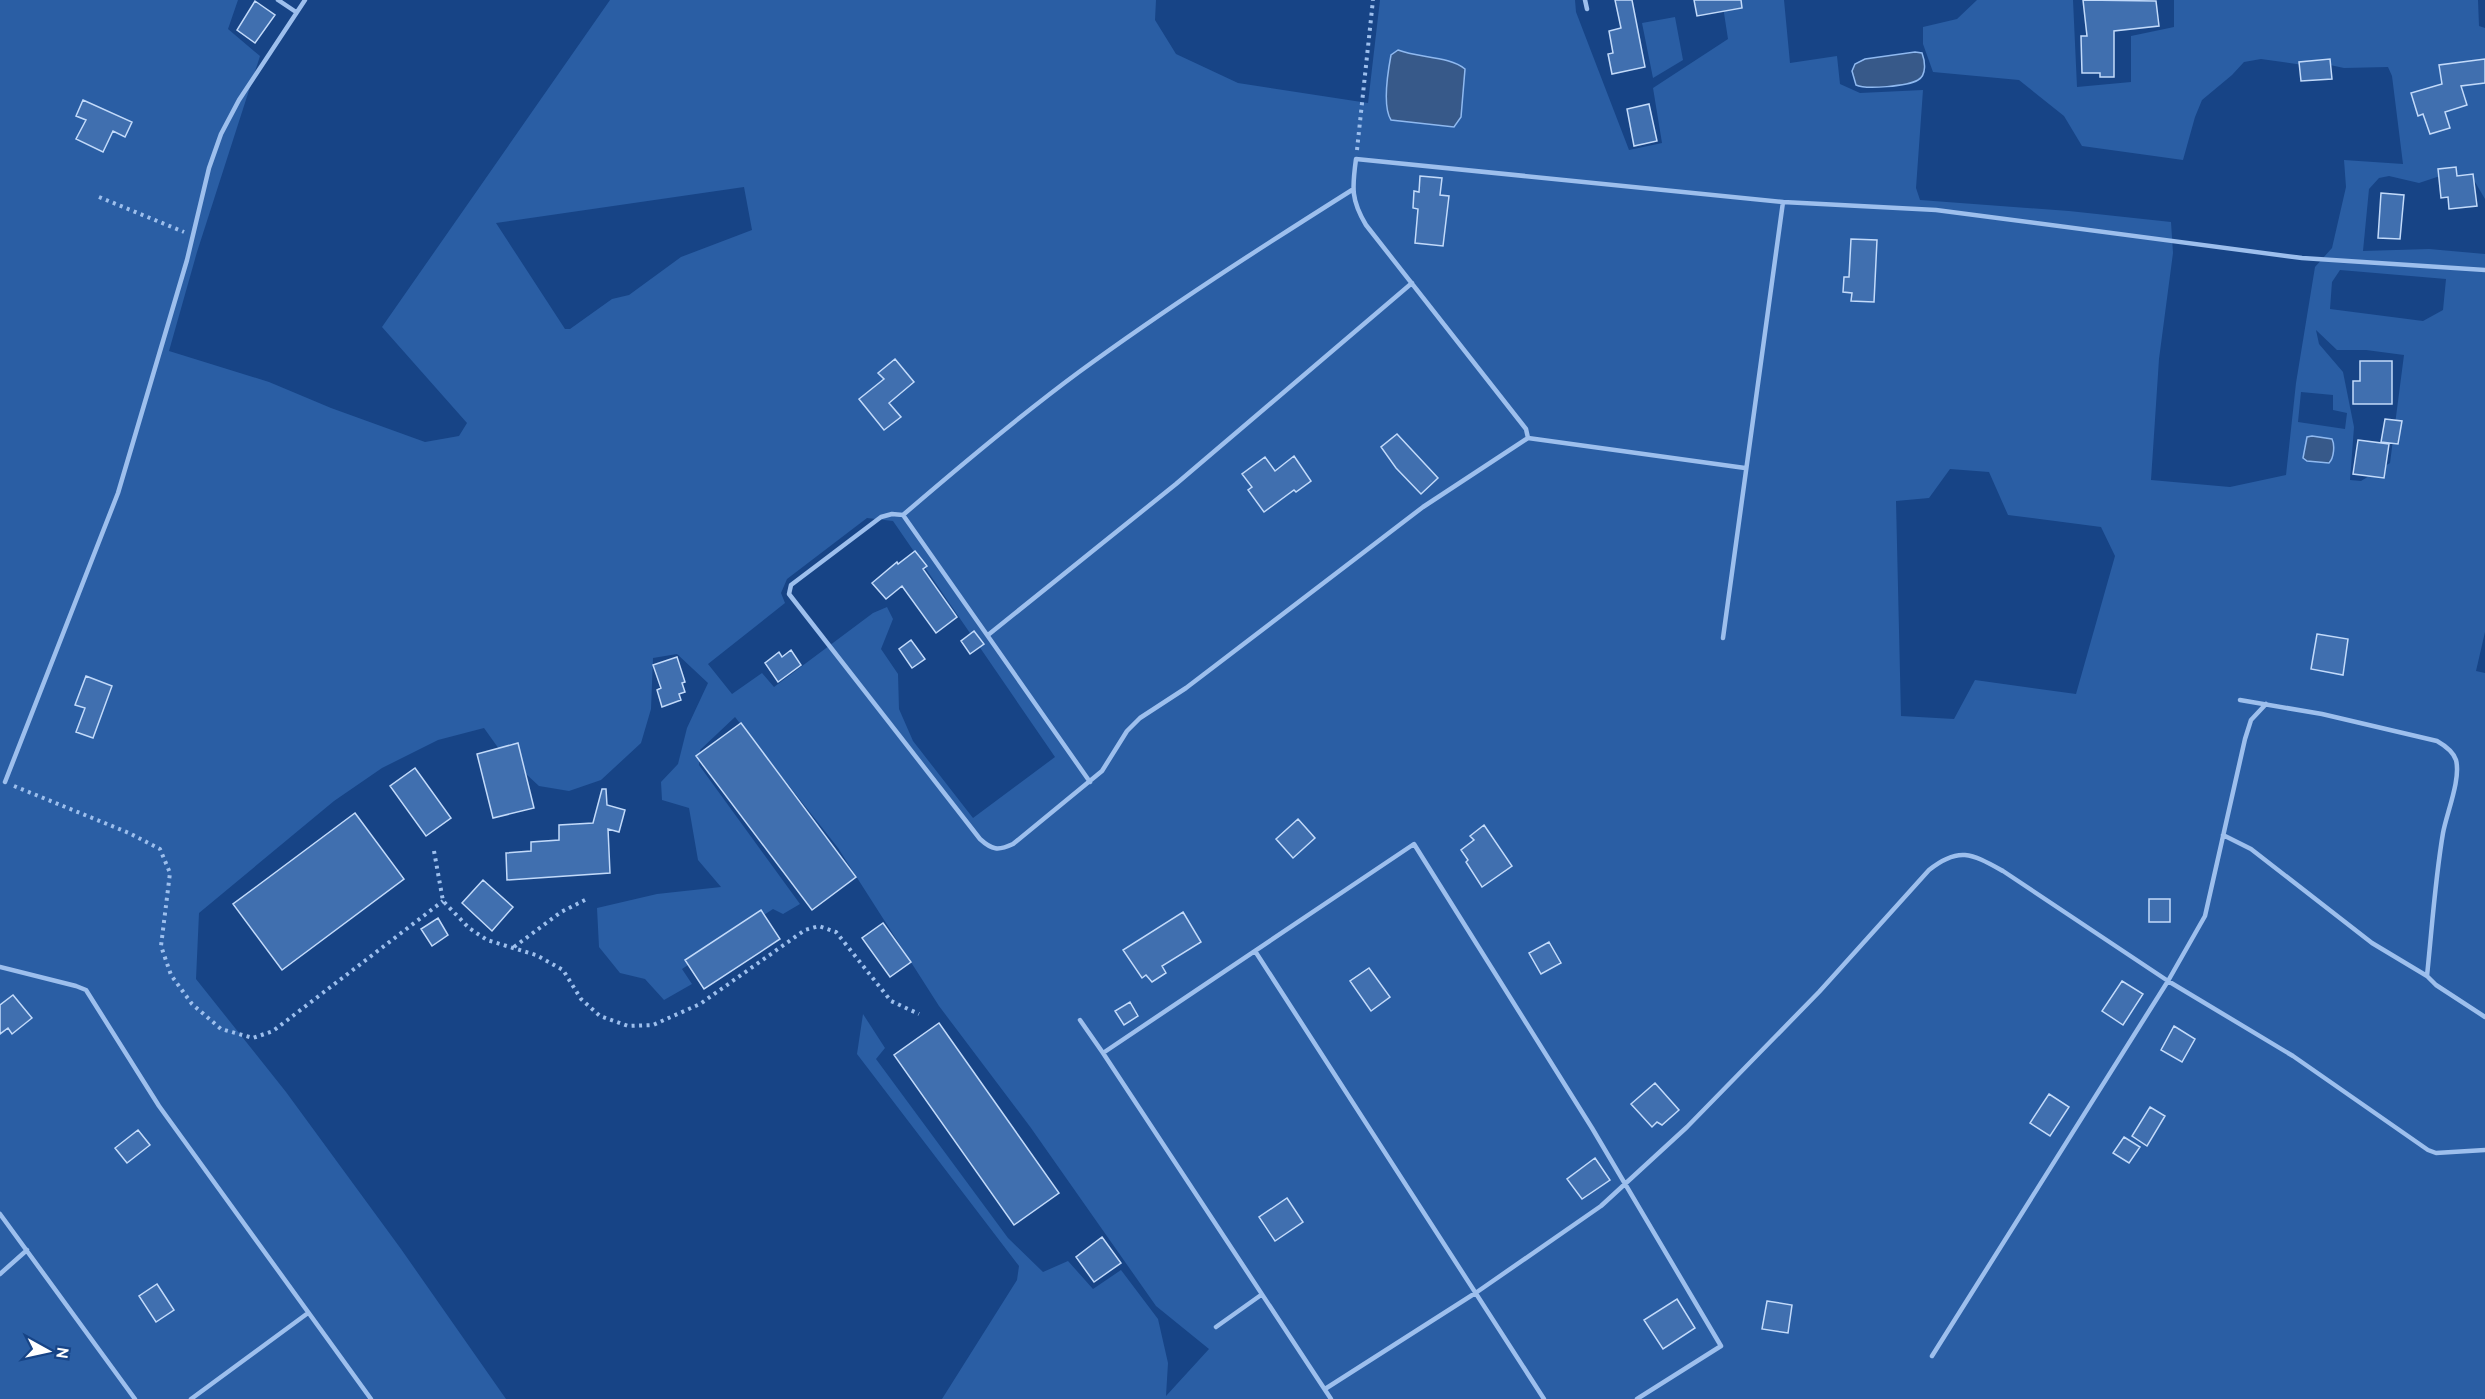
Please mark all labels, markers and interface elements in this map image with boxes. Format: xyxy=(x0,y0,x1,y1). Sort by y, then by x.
north arrow xyxy=(18,1321,78,1381)
text: N xyxy=(50,1346,72,1360)

